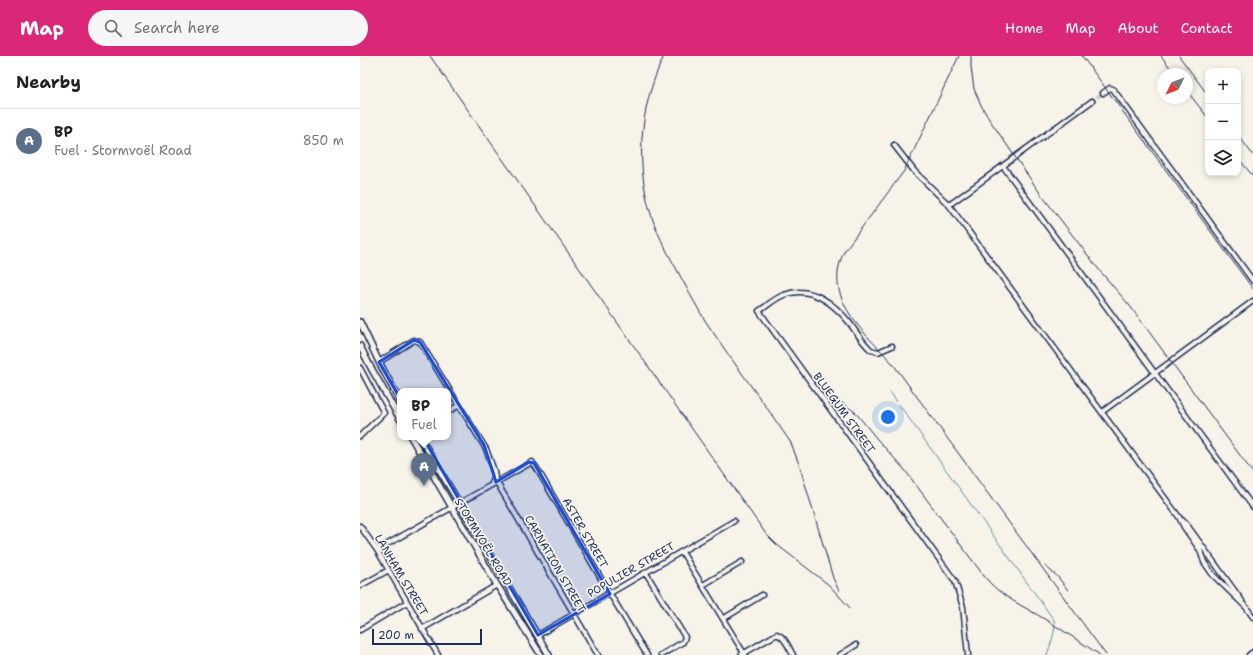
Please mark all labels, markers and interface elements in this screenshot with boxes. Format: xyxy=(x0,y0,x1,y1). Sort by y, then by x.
search box xyxy=(88,10,368,46)
text: Map xyxy=(20,16,64,41)
icon: search xyxy=(102,17,124,39)
text: Search here xyxy=(134,18,220,38)
text: Home xyxy=(1005,19,1044,37)
text: Map xyxy=(1066,19,1096,37)
text: About xyxy=(1118,19,1159,37)
text: Contact xyxy=(1181,19,1233,37)
north arrow xyxy=(1157,68,1193,104)
map controls xyxy=(1205,68,1241,176)
button: + xyxy=(1205,68,1241,104)
text: Nearby xyxy=(16,71,81,93)
button: − xyxy=(1205,104,1241,140)
text: BP xyxy=(54,122,73,142)
text: A xyxy=(24,132,34,149)
text: 850 m xyxy=(303,132,344,149)
button: layers xyxy=(1205,140,1241,176)
text: Fuel · Stormvoël Road xyxy=(54,142,192,159)
street label: BLUEGUM STREET xyxy=(810,370,879,457)
popup xyxy=(397,388,451,440)
text: BP xyxy=(411,396,430,416)
your location xyxy=(878,407,898,427)
text: Fuel xyxy=(411,416,437,433)
pin: A xyxy=(411,453,437,486)
street label: STORMVOËL ROAD xyxy=(451,495,515,589)
street label: ASTER STREET xyxy=(559,495,611,571)
street label: CARNATION STREET xyxy=(521,513,589,616)
street label: LANHAM STREET xyxy=(371,531,431,619)
street label: POPULIER STREET xyxy=(585,539,678,601)
scale bar xyxy=(372,627,482,646)
text: 200 m xyxy=(378,628,414,643)

